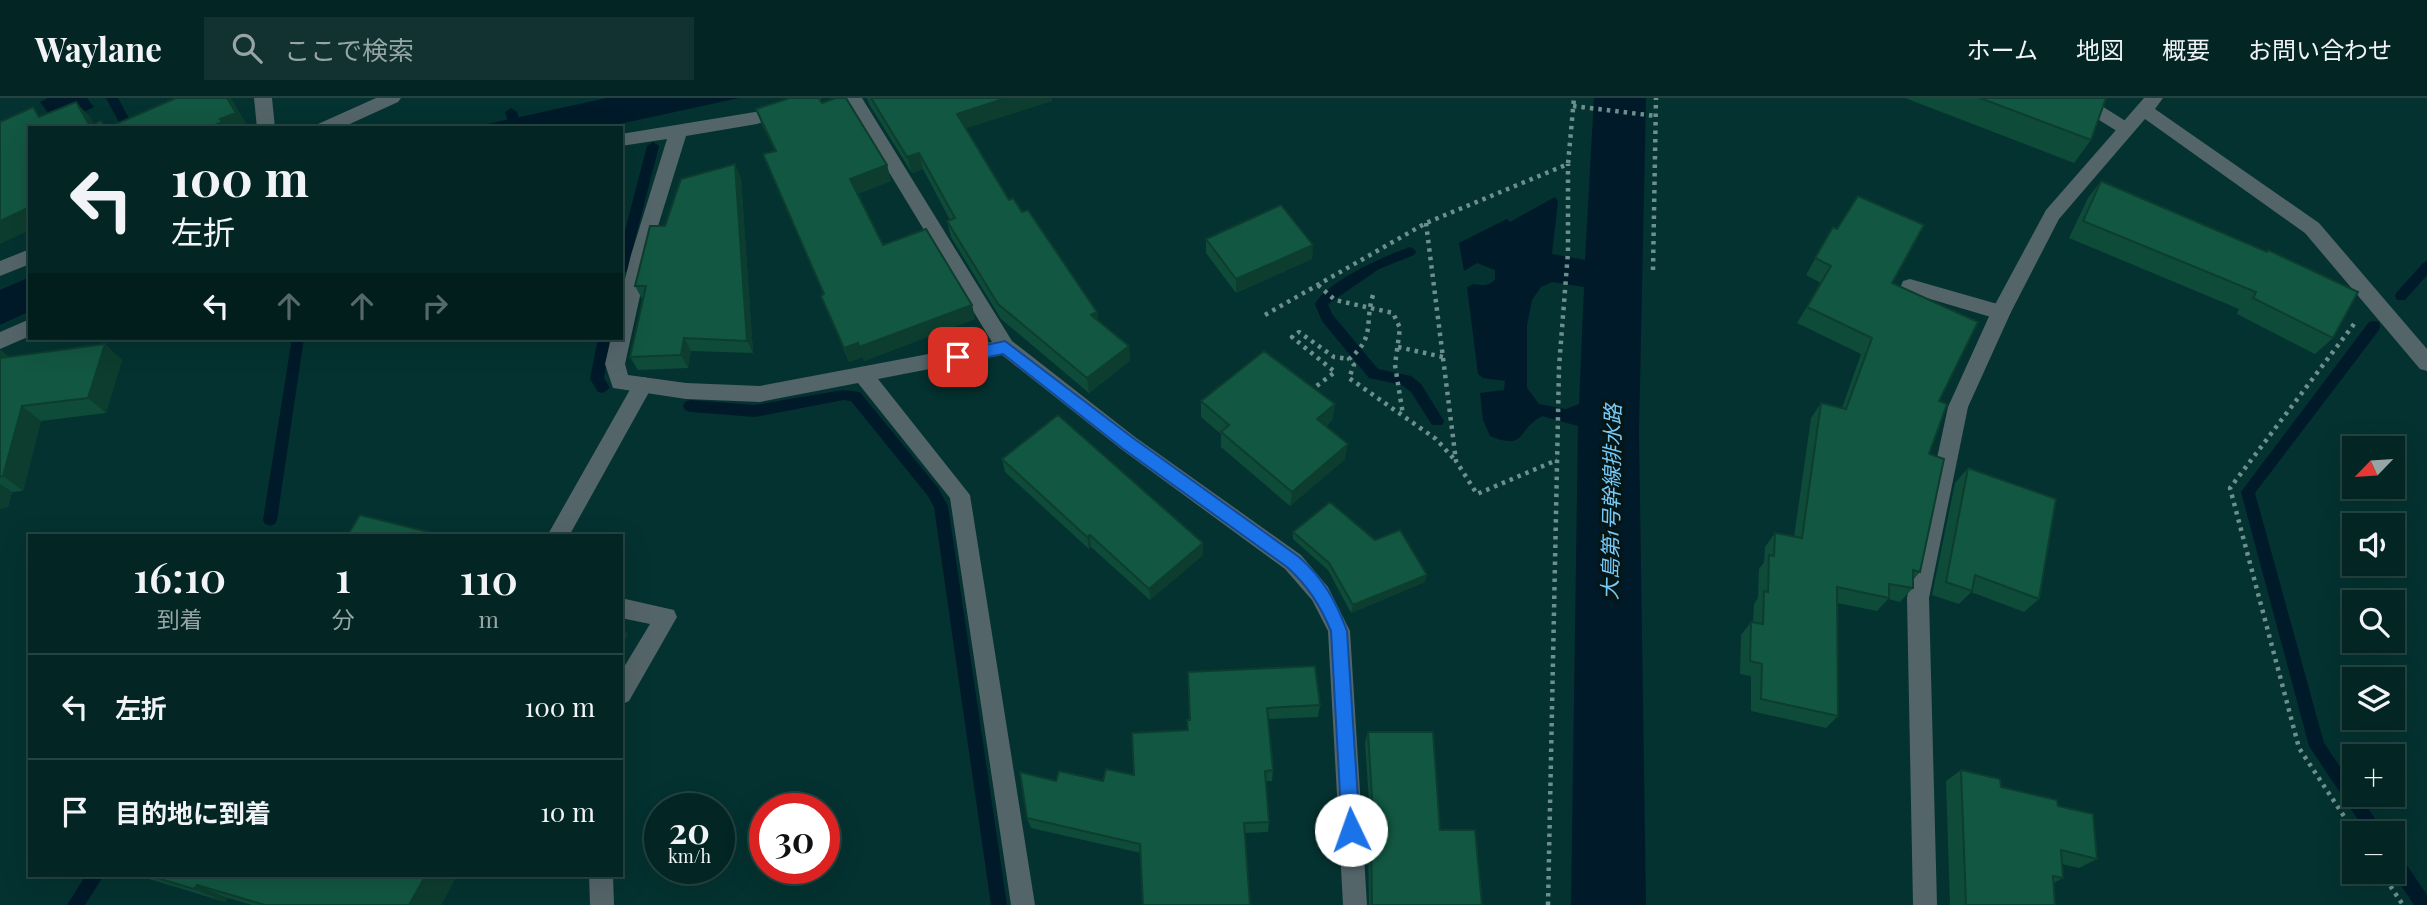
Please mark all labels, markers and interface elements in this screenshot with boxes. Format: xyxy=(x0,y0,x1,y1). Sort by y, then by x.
search box xyxy=(204,17,694,80)
text: Waylane xyxy=(35,26,162,70)
icon: search xyxy=(228,29,266,67)
text: ここで検索 xyxy=(284,32,414,67)
text: ホーム xyxy=(1967,33,2038,65)
text: 地図 xyxy=(2076,33,2124,65)
text: 概要 xyxy=(2162,33,2210,65)
text: お問い合わせ xyxy=(2248,33,2392,65)
text: 100 m xyxy=(171,144,309,209)
icon: left xyxy=(56,154,147,245)
text: 左折 xyxy=(171,209,235,252)
icon: left xyxy=(197,287,235,325)
icon: ahead xyxy=(270,287,308,325)
icon: ahead xyxy=(343,287,381,325)
icon: right xyxy=(416,287,454,325)
pin xyxy=(928,327,988,387)
icon: arrive xyxy=(939,338,977,376)
water label: 大島第1号幹線排水路 xyxy=(1594,402,1626,600)
north arrow xyxy=(2342,436,2404,499)
map controls xyxy=(2342,436,2405,884)
button: sound xyxy=(2342,513,2405,576)
text: 16:10 xyxy=(133,548,226,604)
text: 1 xyxy=(335,548,351,604)
text: 110 xyxy=(460,550,518,606)
button: search xyxy=(2342,590,2405,653)
text: 到着 xyxy=(157,603,203,634)
text: 分 xyxy=(331,603,354,634)
text: m xyxy=(478,603,499,634)
button: layers xyxy=(2342,667,2405,730)
icon: left xyxy=(56,688,94,726)
text: 100 m xyxy=(525,689,595,724)
text: 左折 xyxy=(115,690,167,725)
button: + xyxy=(2342,744,2405,807)
icon: arrive xyxy=(56,793,94,831)
speed limit sign: 30 xyxy=(749,793,840,884)
position arrow xyxy=(1314,793,1388,867)
text: 10 m xyxy=(540,794,595,829)
text: 目的地に到着 xyxy=(115,795,271,830)
text: 20 xyxy=(669,806,710,853)
button: − xyxy=(2342,821,2405,884)
text: km/h xyxy=(668,844,711,868)

